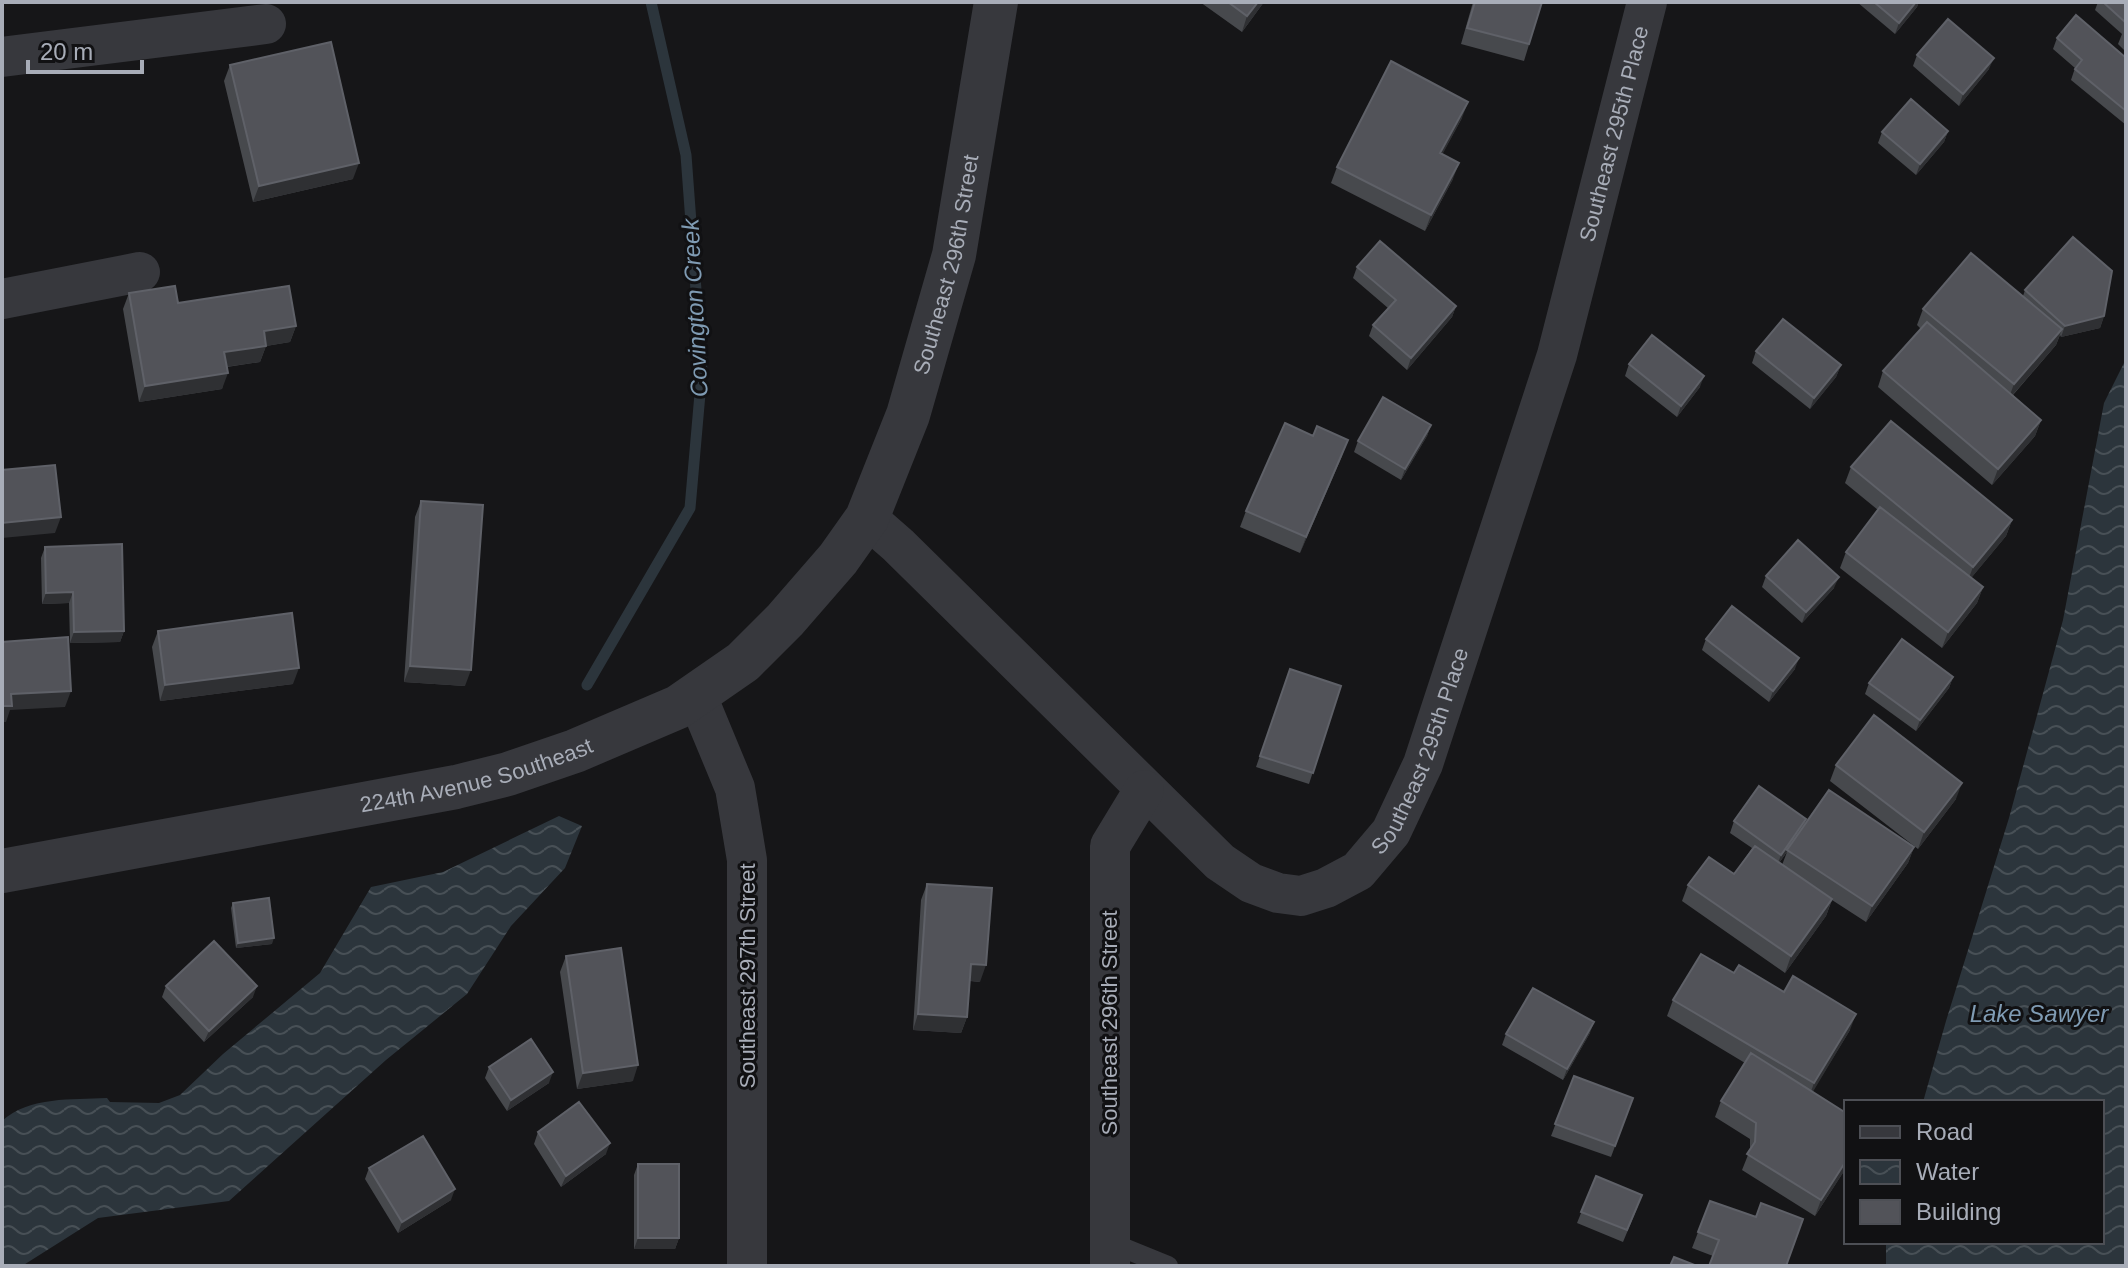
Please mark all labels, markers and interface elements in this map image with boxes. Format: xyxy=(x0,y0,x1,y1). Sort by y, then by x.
street label: Southeast 295th Place xyxy=(1574,23,1653,244)
scale bar xyxy=(28,24,142,74)
text: 20 m xyxy=(40,38,93,65)
street label: Southeast 296th Street xyxy=(908,153,983,377)
water label: Covington Creek xyxy=(676,216,713,398)
street label: Southeast 295th Place xyxy=(1366,645,1473,859)
street label: 224th Avenue Southeast xyxy=(358,733,596,818)
street label: Southeast 297th Street xyxy=(735,863,760,1089)
street label: Southeast 296th Street xyxy=(1097,910,1122,1136)
water label: Lake Sawyer xyxy=(1970,1000,2109,1027)
legend xyxy=(1844,1100,2104,1244)
text: Road xyxy=(1916,1118,1973,1145)
text: Water xyxy=(1916,1158,1979,1185)
text: Building xyxy=(1916,1198,2001,1225)

